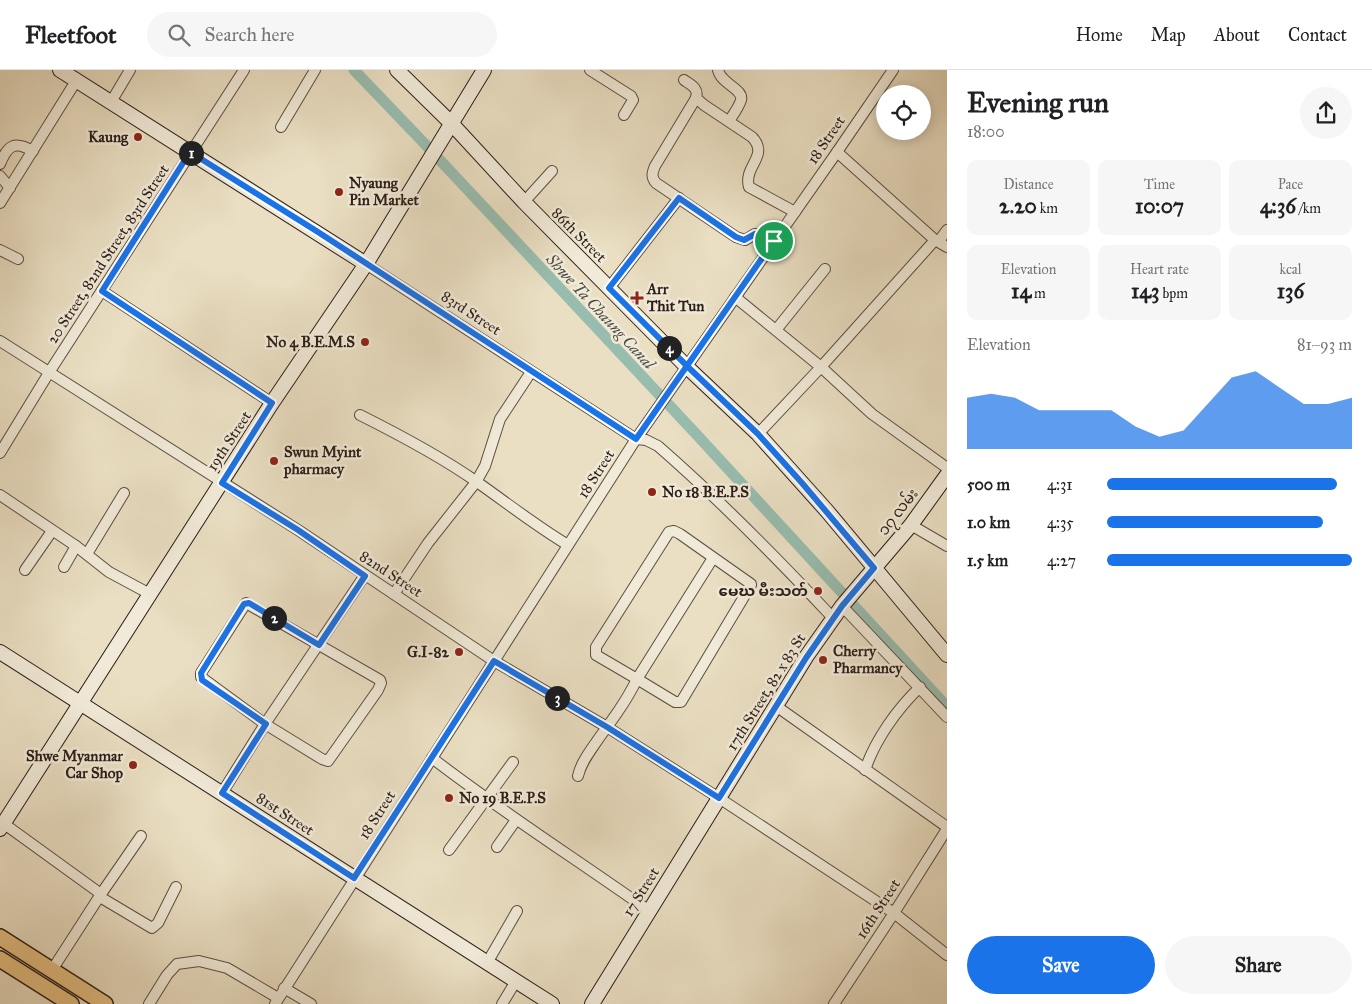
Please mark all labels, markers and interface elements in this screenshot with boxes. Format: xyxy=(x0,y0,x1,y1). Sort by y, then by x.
search box xyxy=(147,12,497,57)
text: Fleetfoot xyxy=(25,20,117,50)
icon: search xyxy=(165,21,193,49)
text: Search here xyxy=(205,23,294,46)
text: Home xyxy=(1076,24,1123,46)
text: Map xyxy=(1151,24,1186,46)
text: About xyxy=(1214,24,1260,46)
text: Contact xyxy=(1288,24,1347,46)
map controls xyxy=(876,85,931,140)
button: locate xyxy=(876,85,931,140)
text: Evening run xyxy=(967,85,1109,120)
button: share xyxy=(1300,87,1352,139)
street label: 18 Street xyxy=(803,112,849,168)
text: 18:00 xyxy=(967,122,1004,141)
place label: Kaung xyxy=(88,128,129,147)
marker: Kaung xyxy=(132,131,144,143)
pin: 1 xyxy=(178,140,204,166)
text: 1 xyxy=(189,145,194,162)
street label: 20 Street, 82nd Street, 83rd Street xyxy=(43,160,173,347)
place label: Nyaung Pin Market xyxy=(349,174,419,209)
text: Distance xyxy=(1003,176,1054,193)
text: Time xyxy=(1144,176,1175,193)
text: Pace xyxy=(1278,176,1303,193)
marker: Nyaung Pin Market xyxy=(333,186,345,198)
text: 2.20 xyxy=(999,193,1037,219)
text: 10:07 xyxy=(1135,193,1184,219)
text: 4:36 xyxy=(1260,193,1296,219)
text: km xyxy=(1037,200,1058,217)
text: /km xyxy=(1296,200,1321,217)
street label: 86th Street xyxy=(548,204,611,267)
pin xyxy=(753,220,795,262)
icon: arrive xyxy=(760,227,788,255)
water label: Shwe Ta Chaung Canal xyxy=(542,249,660,374)
text: Elevation xyxy=(1001,261,1056,278)
text: Heart rate xyxy=(1130,261,1189,278)
text: kcal xyxy=(1279,261,1302,278)
text: 14 xyxy=(1011,278,1031,304)
text: 143 xyxy=(1131,278,1159,304)
text: 136 xyxy=(1277,278,1304,304)
place label: Arr Thit Tun xyxy=(646,280,705,315)
text: m xyxy=(1031,285,1046,302)
text: bpm xyxy=(1159,285,1188,302)
street label: 83rd Street xyxy=(438,287,505,339)
marker: Arr Thit Tun xyxy=(631,292,643,304)
place label: No 4 B.E.M.S xyxy=(266,333,355,352)
text: Elevation xyxy=(967,335,1031,354)
text: 81–93 m xyxy=(1297,335,1352,354)
marker: No 4 B.E.M.S xyxy=(359,336,371,348)
pin: 4 xyxy=(656,336,682,360)
text: 4 xyxy=(666,340,673,357)
street label: 19th Street xyxy=(203,407,255,474)
place label: Swun Myint pharmacy xyxy=(283,443,362,479)
street label: 18 Street xyxy=(574,446,619,502)
marker: Swun Myint pharmacy xyxy=(268,455,280,467)
text: 500 m xyxy=(967,475,1010,494)
text: 4:31 xyxy=(1047,475,1073,494)
place label: No 18 B.E.P.S xyxy=(662,483,749,501)
street label: ၁၇ လမ်း xyxy=(873,484,924,541)
marker: No 18 B.E.P.S xyxy=(646,486,658,498)
text: 1.0 km xyxy=(967,513,1010,532)
text: 4:35 xyxy=(1047,513,1074,532)
street label: 82nd Street xyxy=(356,547,426,601)
text: 1.5 km xyxy=(967,551,1008,570)
text: 4:27 xyxy=(1047,551,1076,570)
place label: မေဃ မီးသတ် xyxy=(719,581,808,600)
marker: မေဃ မီးသတ် xyxy=(812,585,824,597)
pin: 2 xyxy=(262,606,286,630)
text: 2 xyxy=(271,610,278,627)
street label: 17th Street, 82 x 83 St xyxy=(723,629,810,754)
place label: Cherry Pharmancy xyxy=(833,642,903,678)
place label: G.I-82 xyxy=(407,643,450,661)
marker: G.I-82 xyxy=(453,646,465,658)
marker: Cherry Pharmancy xyxy=(817,654,829,666)
pin: 3 xyxy=(544,686,570,710)
text: 3 xyxy=(555,690,560,707)
place label: Shwe Myanmar Car Shop xyxy=(26,747,123,783)
marker: Shwe Myanmar Car Shop xyxy=(127,759,139,771)
street label: 18 Street xyxy=(355,787,400,843)
street label: 81st Street xyxy=(253,789,318,840)
place label: No 19 B.E.P.S xyxy=(459,789,546,808)
marker: No 19 B.E.P.S xyxy=(443,792,455,804)
street label: 17 Street xyxy=(619,864,663,920)
street label: 16th Street xyxy=(852,875,904,942)
button: Save xyxy=(967,936,1155,994)
button: Share xyxy=(1165,936,1352,994)

